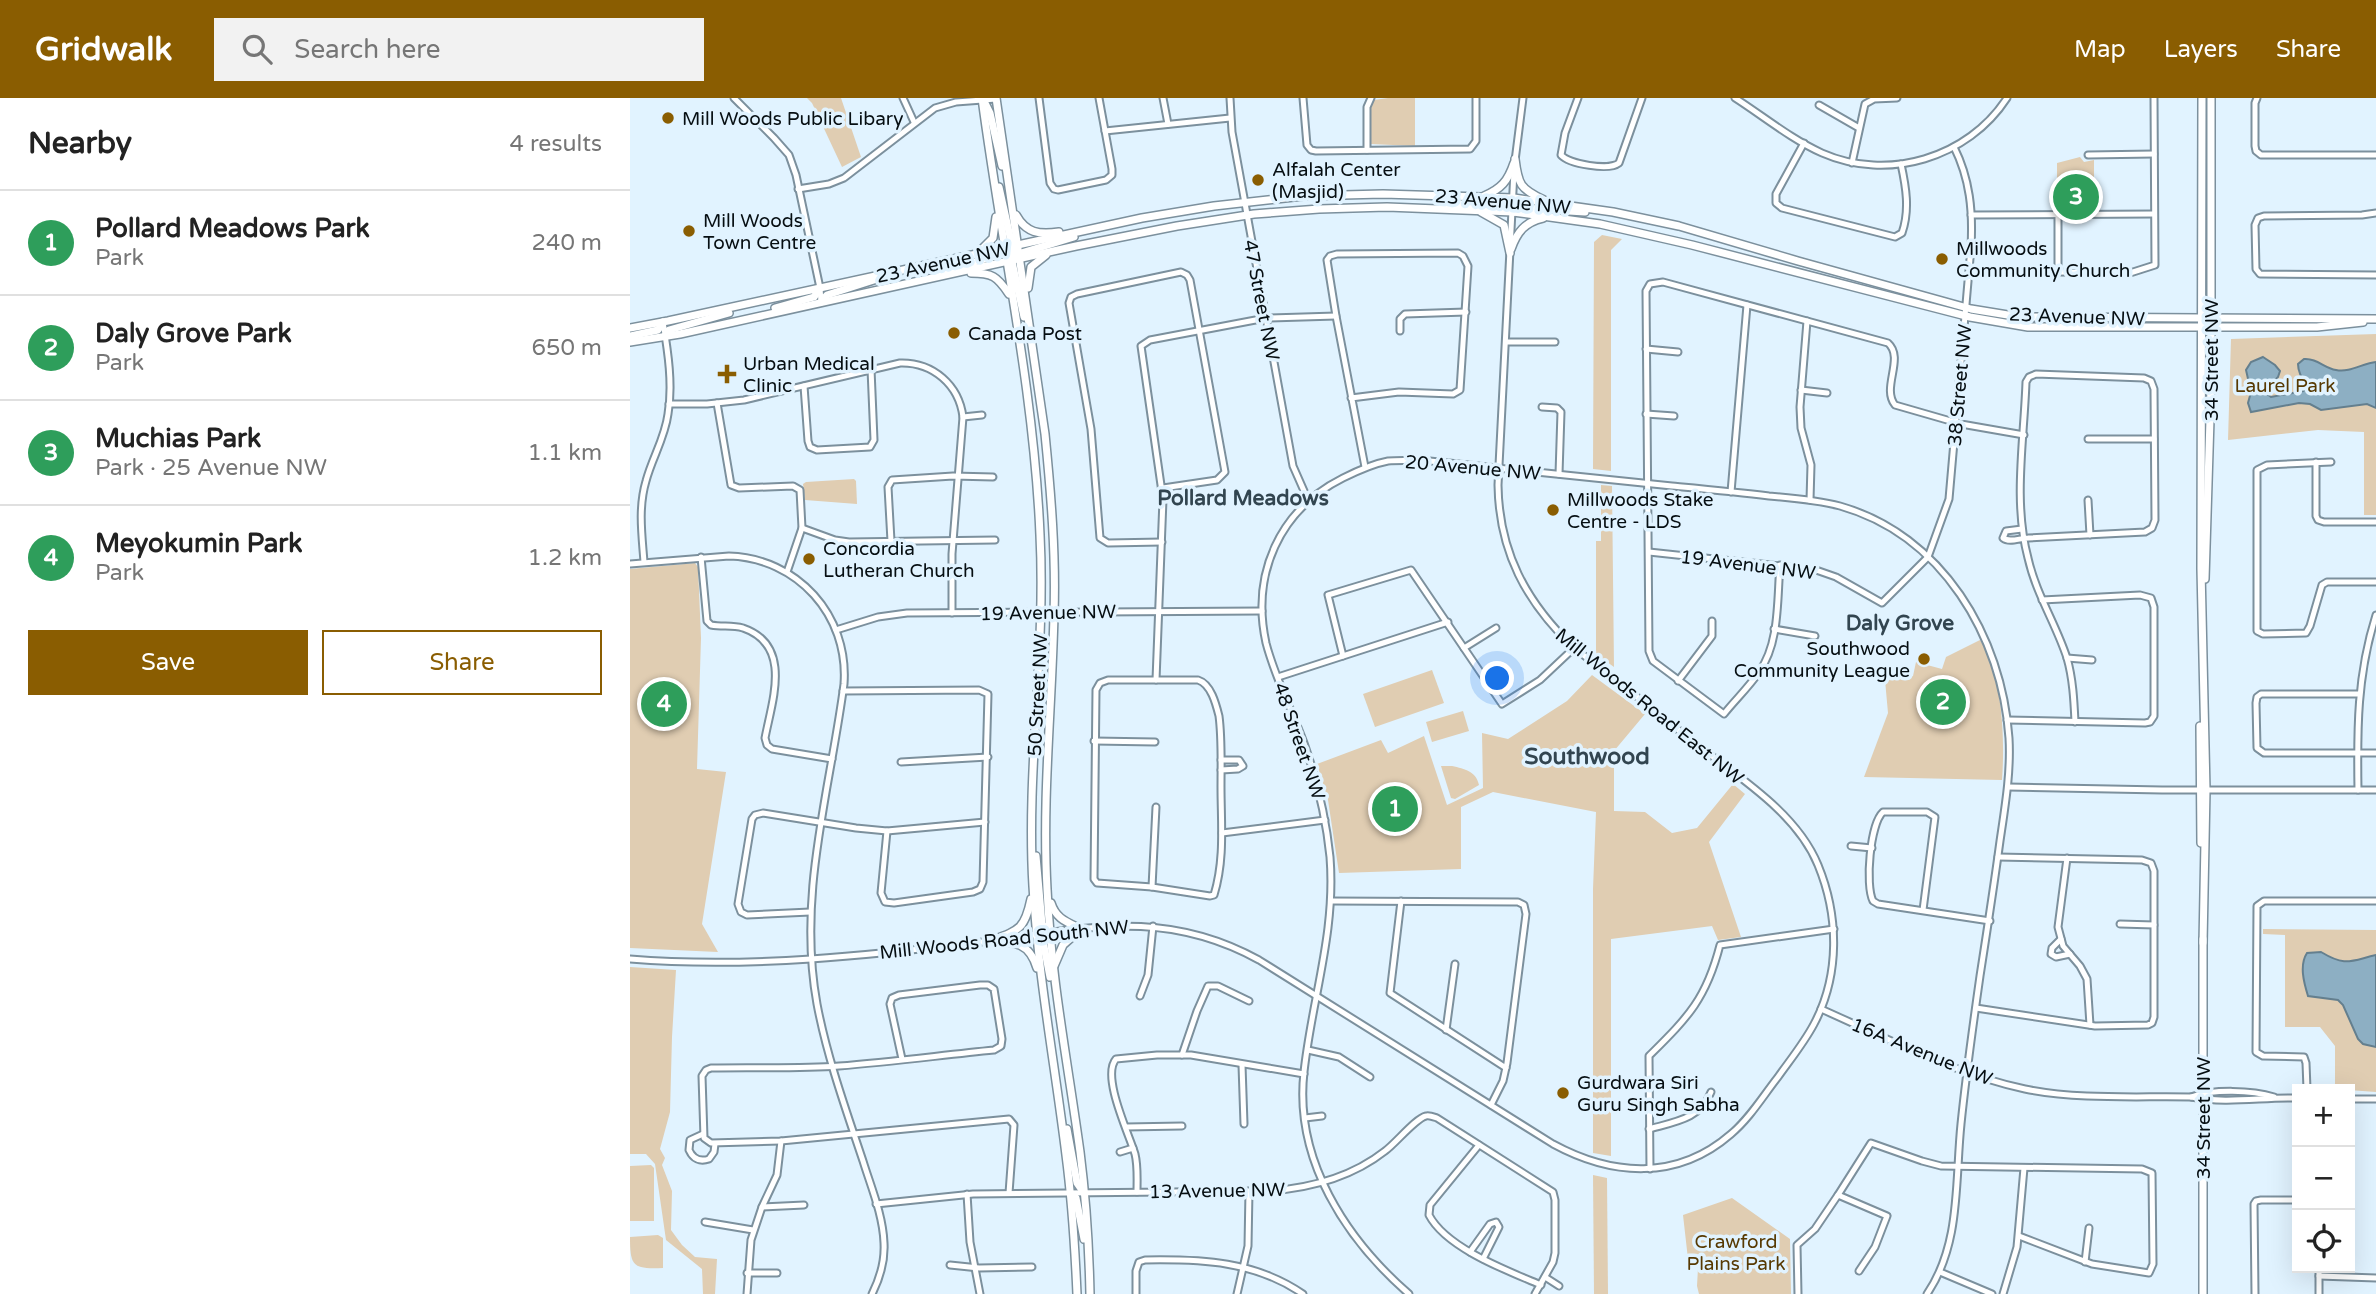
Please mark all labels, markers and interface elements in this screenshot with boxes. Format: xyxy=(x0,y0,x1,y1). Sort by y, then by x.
search box xyxy=(214,18,704,81)
text: Gridwalk xyxy=(35,30,172,69)
icon: search xyxy=(238,30,276,68)
text: Search here xyxy=(294,34,441,65)
text: Map xyxy=(2074,35,2126,64)
text: Layers xyxy=(2164,35,2238,64)
text: Share xyxy=(2276,35,2341,64)
place label: Mill Woods Public Libary xyxy=(682,108,903,130)
marker: Mill Woods Public Libary xyxy=(660,110,676,126)
text: Nearby xyxy=(28,125,132,162)
text: 4 results xyxy=(509,130,602,158)
place label: Alfalah Center (Masjid) xyxy=(1272,159,1401,203)
pin: 3 xyxy=(2053,171,2099,223)
marker: Alfalah Center (Masjid) xyxy=(1250,172,1266,188)
street label: 23 Avenue NW xyxy=(1434,185,1572,219)
place label: Mill Woods Town Centre xyxy=(703,210,816,254)
text: Pollard Meadows Park xyxy=(95,213,370,244)
marker: Mill Woods Town Centre xyxy=(681,223,697,239)
text: 1 xyxy=(44,229,58,257)
text: 240 m xyxy=(532,229,602,257)
street label: 23 Avenue NW xyxy=(874,238,1012,288)
street label: 47 Street NW xyxy=(1239,238,1284,362)
place label: Millwoods Community Church xyxy=(1956,238,2130,282)
text: Park xyxy=(95,244,144,272)
marker: Millwoods Community Church xyxy=(1934,251,1950,267)
street label: 34 Street NW xyxy=(2201,299,2223,421)
street label: 23 Avenue NW xyxy=(2009,304,2145,330)
text: Daly Grove Park xyxy=(95,318,292,349)
place label: Canada Post xyxy=(968,323,1082,345)
street label: 38 Street NW xyxy=(1944,323,1976,447)
marker: Canada Post xyxy=(946,325,962,341)
text: 2 xyxy=(44,334,58,362)
text: 650 m xyxy=(532,334,602,362)
text: Park xyxy=(95,349,144,377)
place label: Urban Medical Clinic xyxy=(743,353,875,397)
marker: Urban Medical Clinic xyxy=(717,364,737,384)
park label: Laurel Park xyxy=(2234,375,2336,397)
text: Muchias Park xyxy=(95,423,261,454)
text: 3 xyxy=(44,439,58,467)
text: 1.1 km xyxy=(528,439,602,467)
street label: 20 Avenue NW xyxy=(1404,451,1542,485)
text: Park · 25 Avenue NW xyxy=(95,454,327,482)
district label: Pollard Meadows xyxy=(1157,486,1329,511)
place label: Millwoods Stake Centre - LDS xyxy=(1567,489,1714,533)
marker: Millwoods Stake Centre - LDS xyxy=(1545,502,1561,518)
text: Meyokumin Park xyxy=(95,528,302,559)
place label: Concordia Lutheran Church xyxy=(823,538,975,582)
text: 4 xyxy=(44,544,58,572)
text: 1.2 km xyxy=(528,544,602,572)
street label: 19 Avenue NW xyxy=(1679,546,1817,584)
marker: Concordia Lutheran Church xyxy=(801,551,817,567)
text: Park xyxy=(95,559,144,587)
street label: 19 Avenue NW xyxy=(980,601,1116,625)
district label: Daly Grove xyxy=(1846,611,1954,636)
street label: Mill Woods Road East NW xyxy=(1551,624,1748,790)
button: Save xyxy=(28,630,308,695)
button: Share xyxy=(322,630,602,695)
street label: 50 Street NW xyxy=(1024,633,1052,757)
place label: Southwood Community League xyxy=(1734,638,1910,682)
marker: Southwood Community League xyxy=(1916,651,1932,667)
your location xyxy=(1480,661,1514,695)
pin: 2 xyxy=(1920,676,1966,728)
pin: 4 xyxy=(641,678,687,730)
street label: 48 Street NW xyxy=(1269,680,1329,803)
district label: Southwood xyxy=(1524,743,1650,771)
pin: 1 xyxy=(1372,783,1418,835)
street label: Mill Woods Road South NW xyxy=(878,916,1130,964)
street label: 16A Avenue NW xyxy=(1848,1014,1995,1090)
street label: 34 Street NW xyxy=(2193,1057,2215,1179)
place label: Gurdwara Siri Guru Singh Sabha xyxy=(1577,1072,1740,1116)
map controls xyxy=(2292,1084,2355,1273)
button: + xyxy=(2292,1084,2355,1147)
marker: Gurdwara Siri Guru Singh Sabha xyxy=(1555,1085,1571,1101)
button: − xyxy=(2292,1147,2355,1210)
street label: 13 Avenue NW xyxy=(1149,1179,1285,1203)
button: locate xyxy=(2292,1210,2355,1273)
park label: Crawford Plains Park xyxy=(1686,1231,1786,1275)

